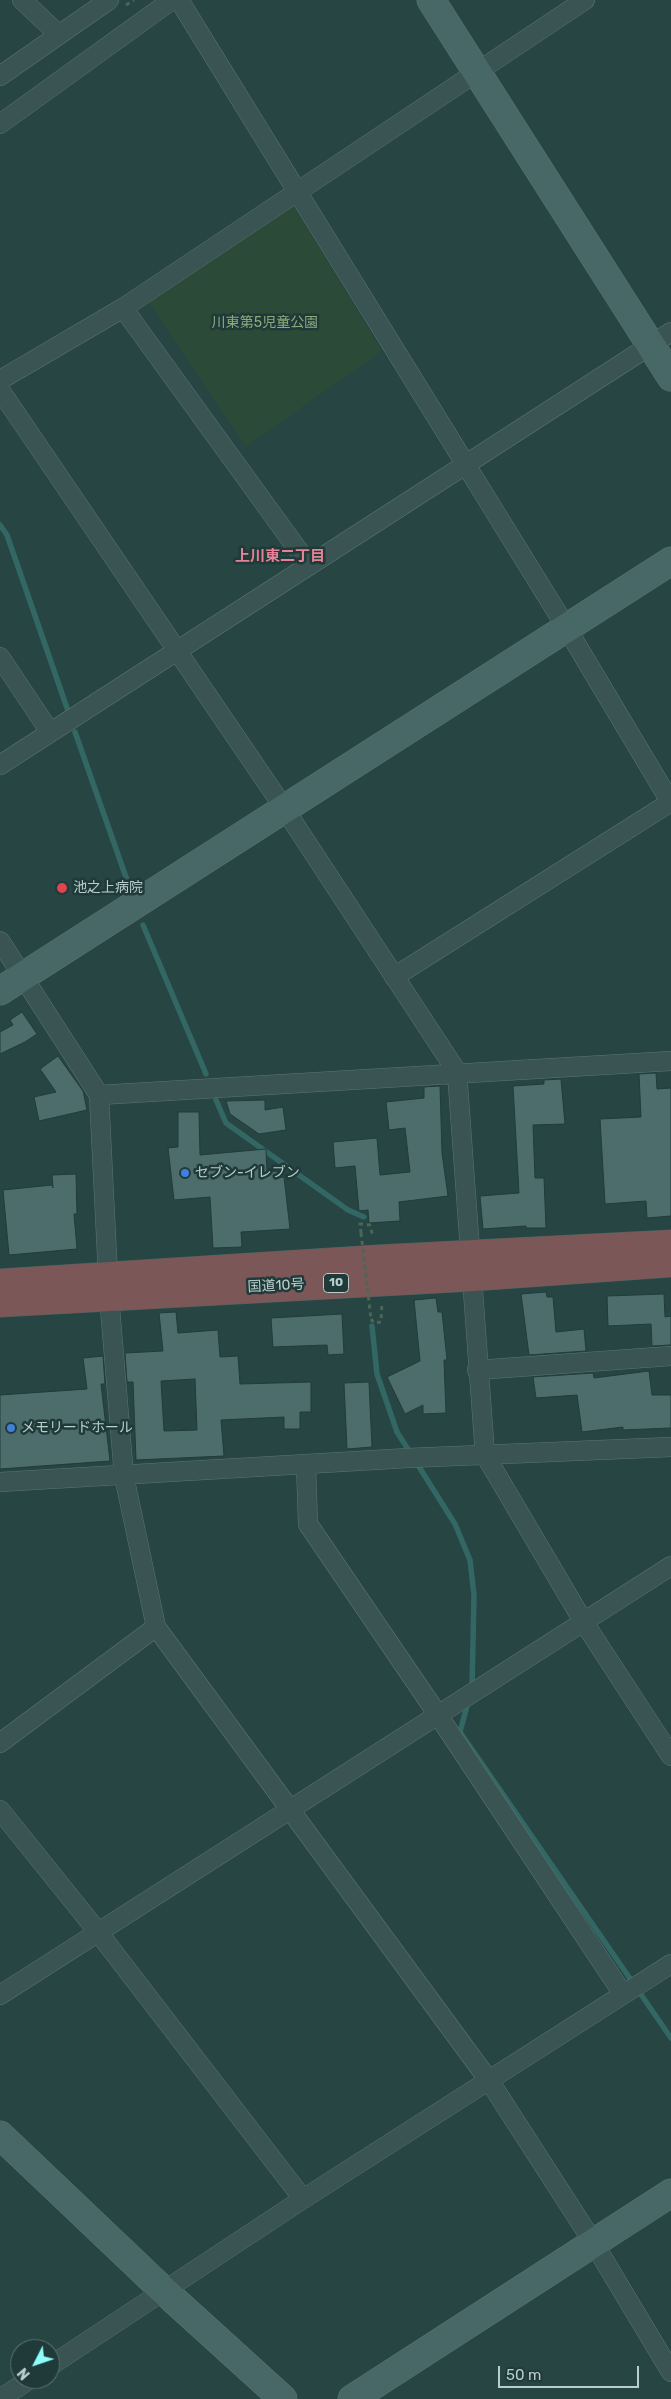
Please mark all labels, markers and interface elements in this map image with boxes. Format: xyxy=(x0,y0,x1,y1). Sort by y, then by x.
park label: 川東第5児童公園 xyxy=(212,315,318,331)
district label: 上川東二丁目 xyxy=(235,548,325,566)
place label: 池之上病院 xyxy=(73,880,143,896)
marker: 池之上病院 xyxy=(55,881,69,895)
place label: セブン-イレブン xyxy=(195,1165,300,1181)
marker: セブン-イレブン xyxy=(179,1167,191,1179)
road number: 10 xyxy=(324,1274,348,1292)
street label: 国道10号 xyxy=(247,1276,305,1296)
place label: メモリードホール xyxy=(21,1420,133,1436)
marker: メモリードホール xyxy=(5,1422,17,1434)
north arrow xyxy=(10,2339,60,2389)
scale bar xyxy=(501,2356,642,2388)
text: N xyxy=(14,2364,34,2383)
text: 50 m xyxy=(506,2366,541,2384)

